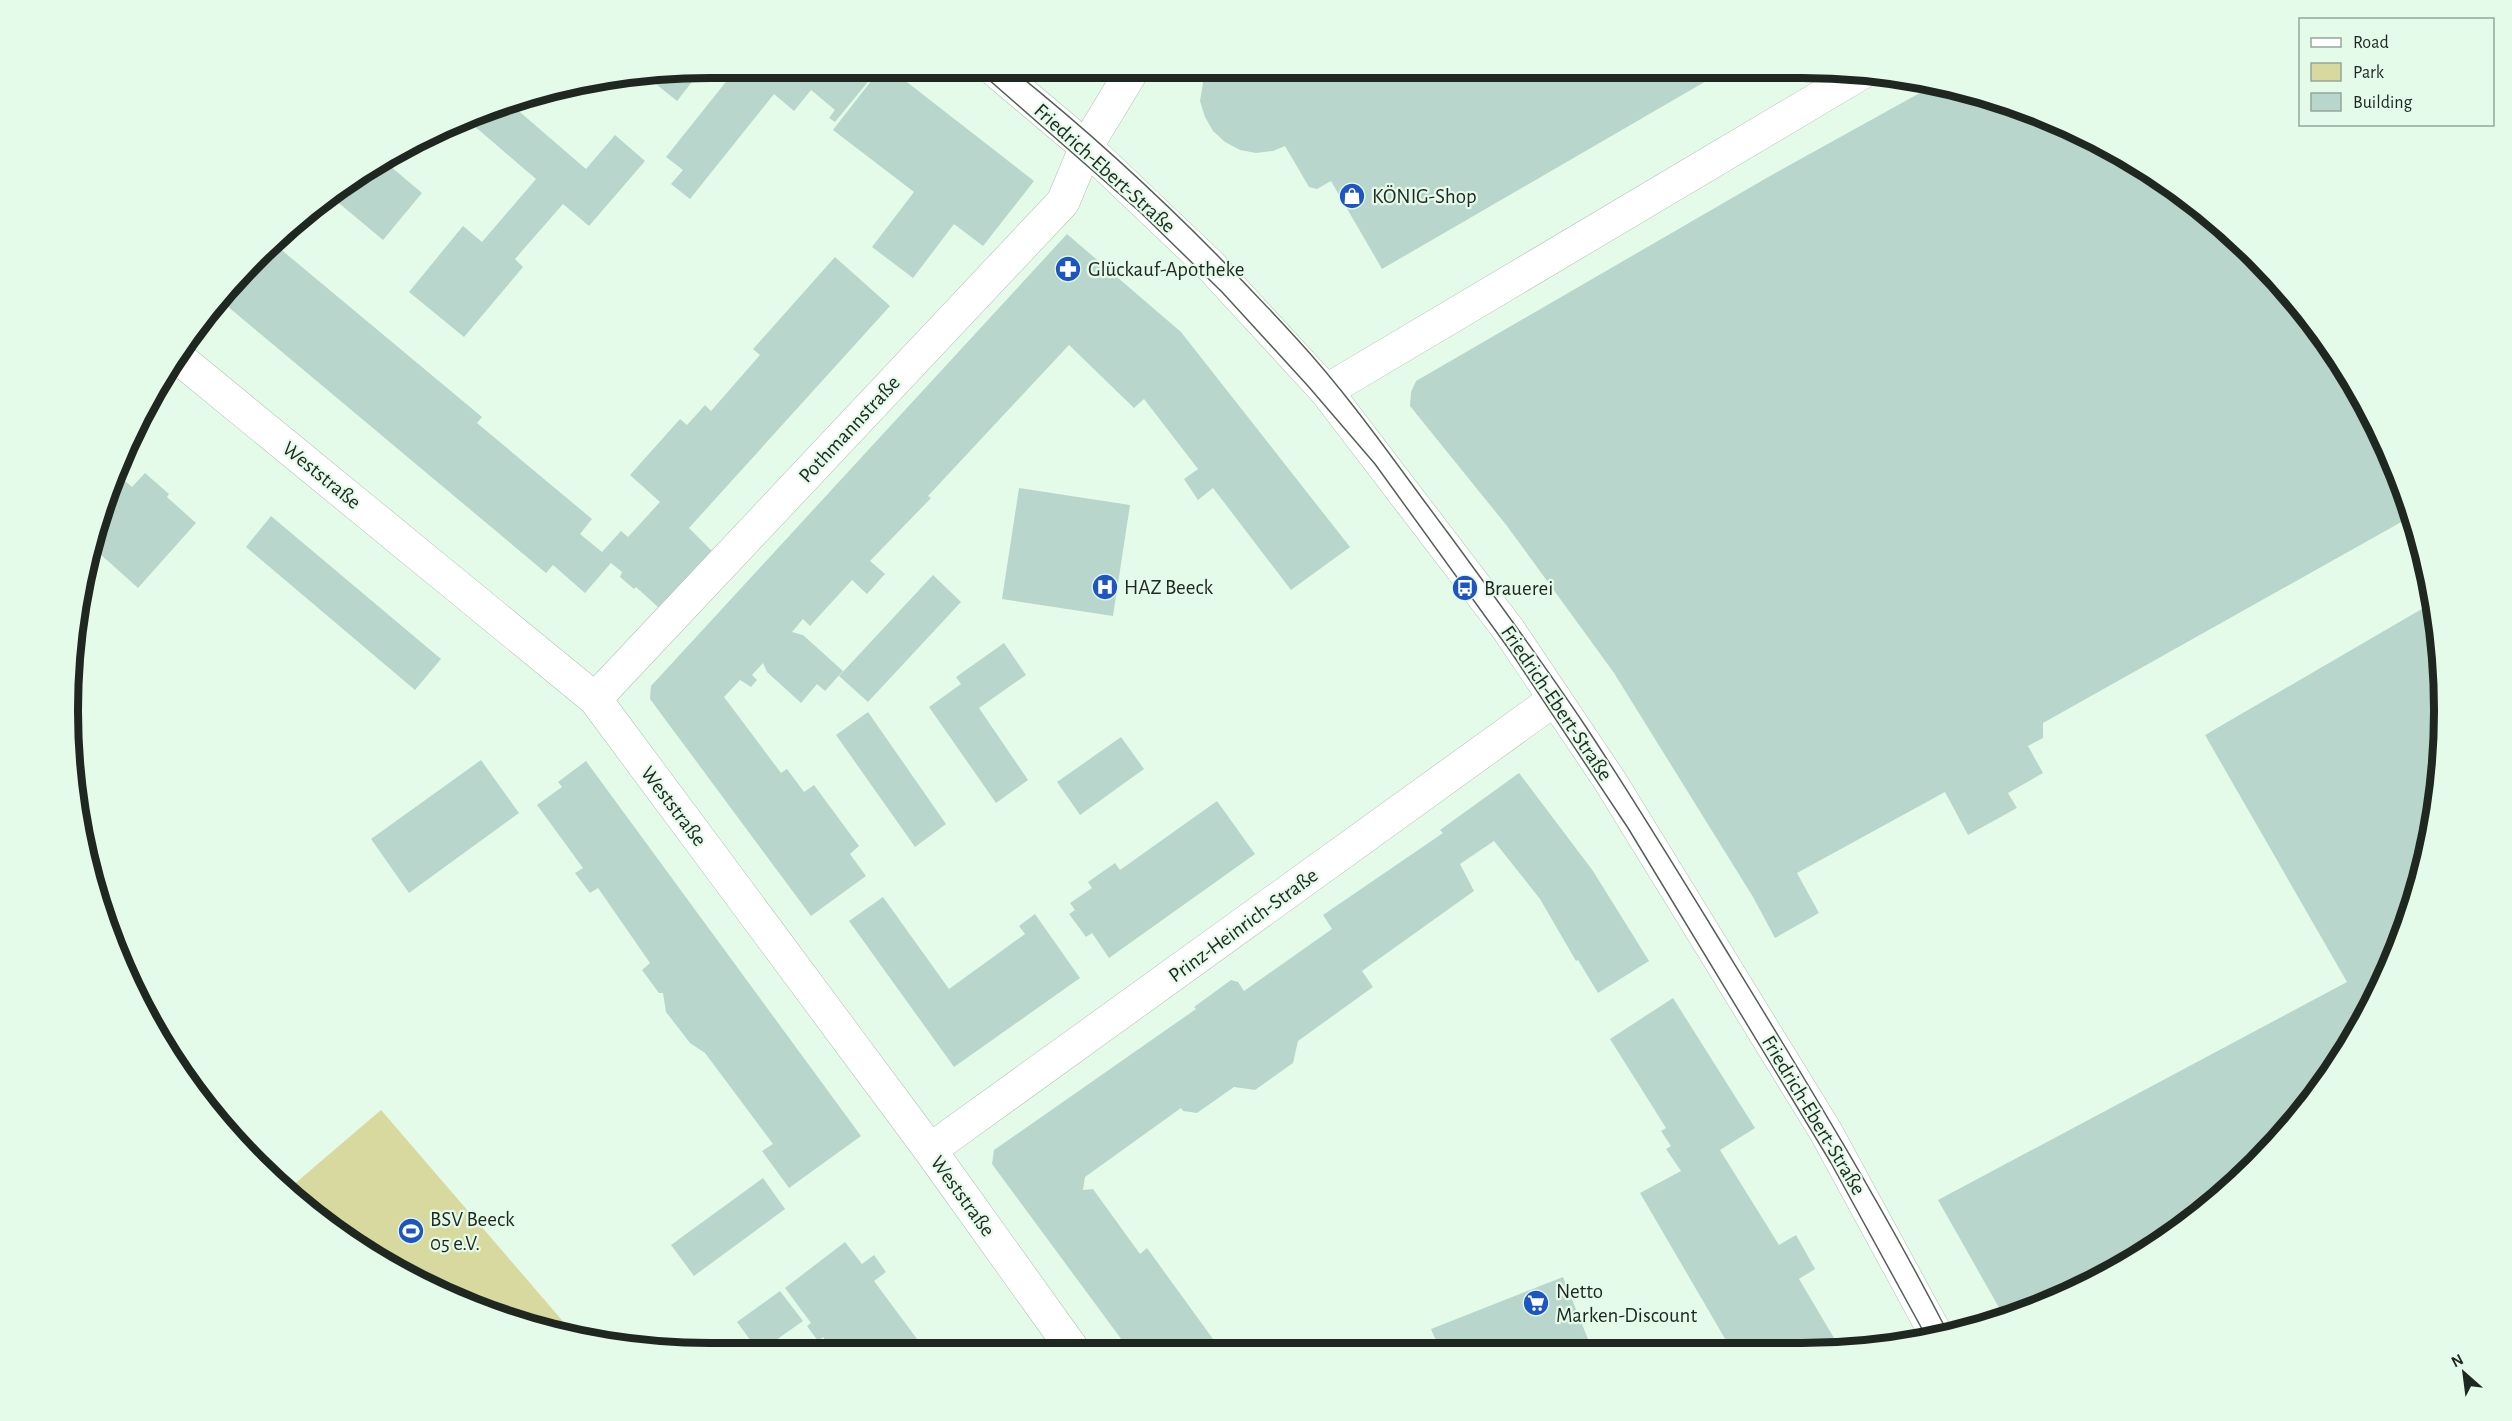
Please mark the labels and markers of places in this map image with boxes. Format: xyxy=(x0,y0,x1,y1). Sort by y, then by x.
shop icon: KÖNIG-Shop xyxy=(1337,181,1367,211)
place label: KÖNIG-Shop xyxy=(1372,185,1477,207)
pharmacy icon: Glückauf-Apotheke xyxy=(1053,254,1083,284)
place label: Glückauf-Apotheke xyxy=(1088,259,1244,280)
hospital icon: HAZ Beeck xyxy=(1090,572,1120,602)
bus stop icon: Brauerei xyxy=(1450,573,1480,603)
place label: HAZ Beeck xyxy=(1124,577,1214,598)
place label: Brauerei xyxy=(1484,578,1553,599)
place label: BSV Beeck 05 e.V. xyxy=(430,1209,515,1254)
sports icon: BSV Beeck 05 e.V. xyxy=(396,1216,426,1246)
place label: Netto Marken-Discount xyxy=(1556,1281,1697,1326)
supermarket icon: Netto Marken-Discount xyxy=(1521,1288,1551,1318)

